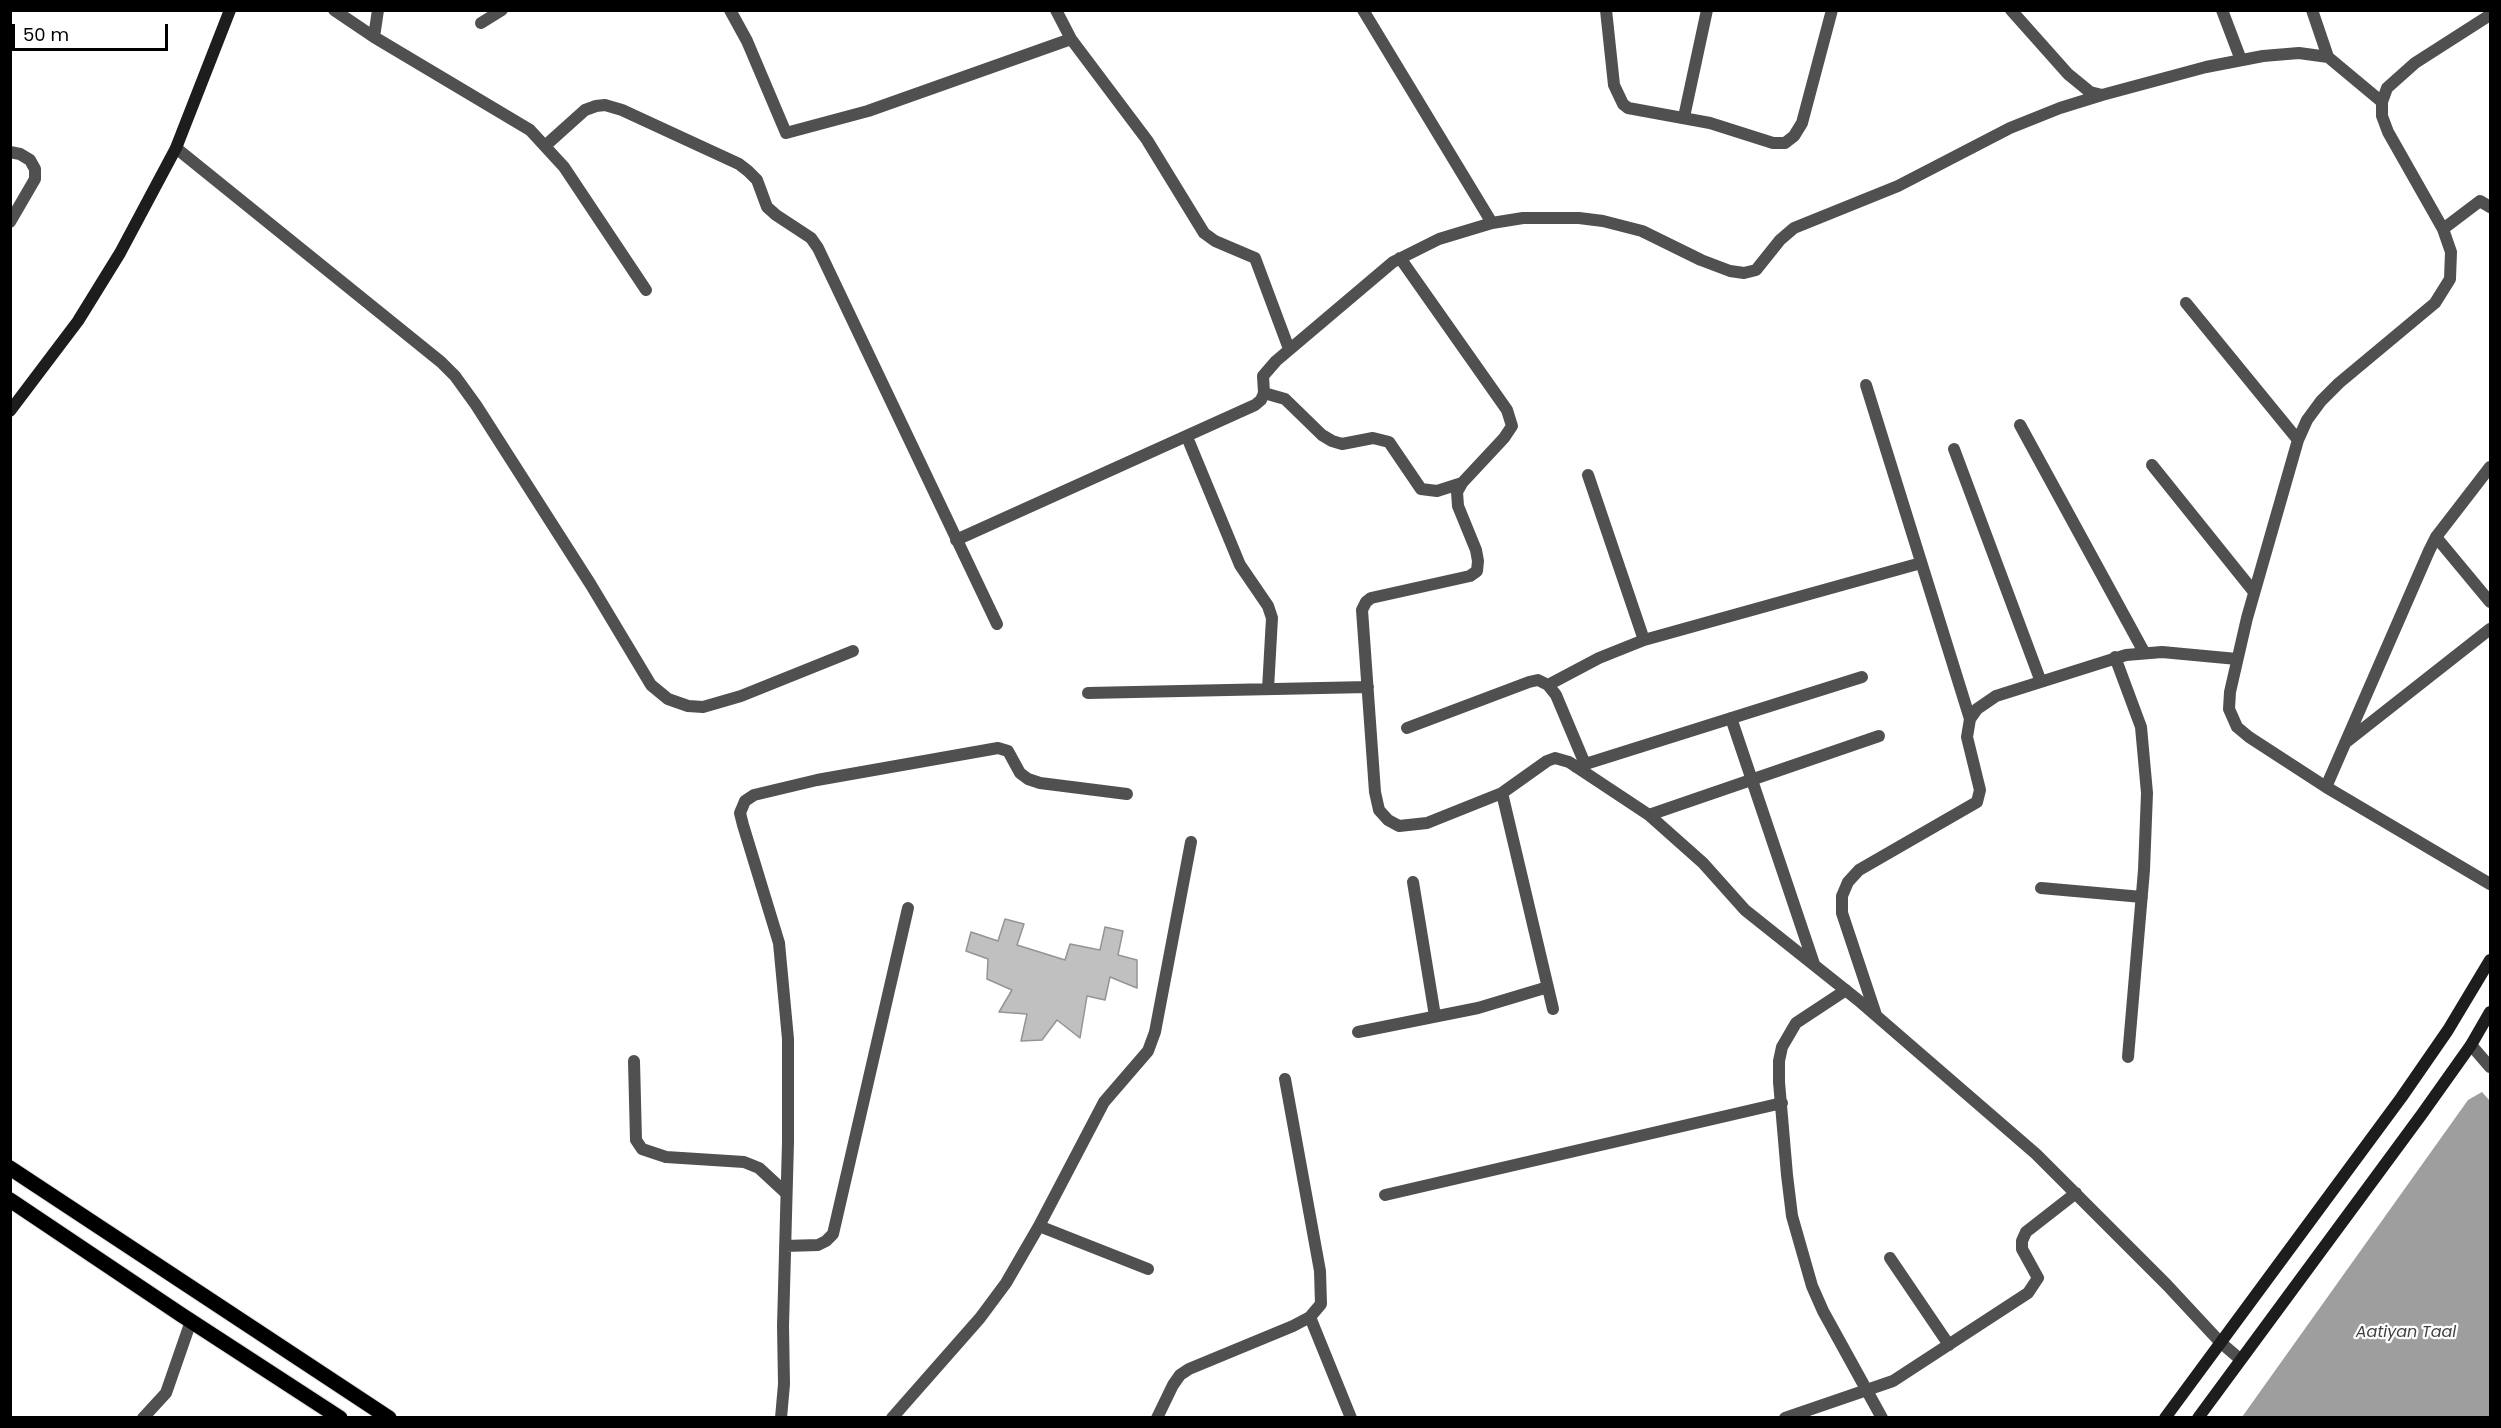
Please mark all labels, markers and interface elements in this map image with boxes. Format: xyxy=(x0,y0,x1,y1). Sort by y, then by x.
scale bar xyxy=(15,12,171,50)
text: 50 m xyxy=(23,22,69,47)
water label: Aatiyan Taal xyxy=(2356,1323,2456,1343)

